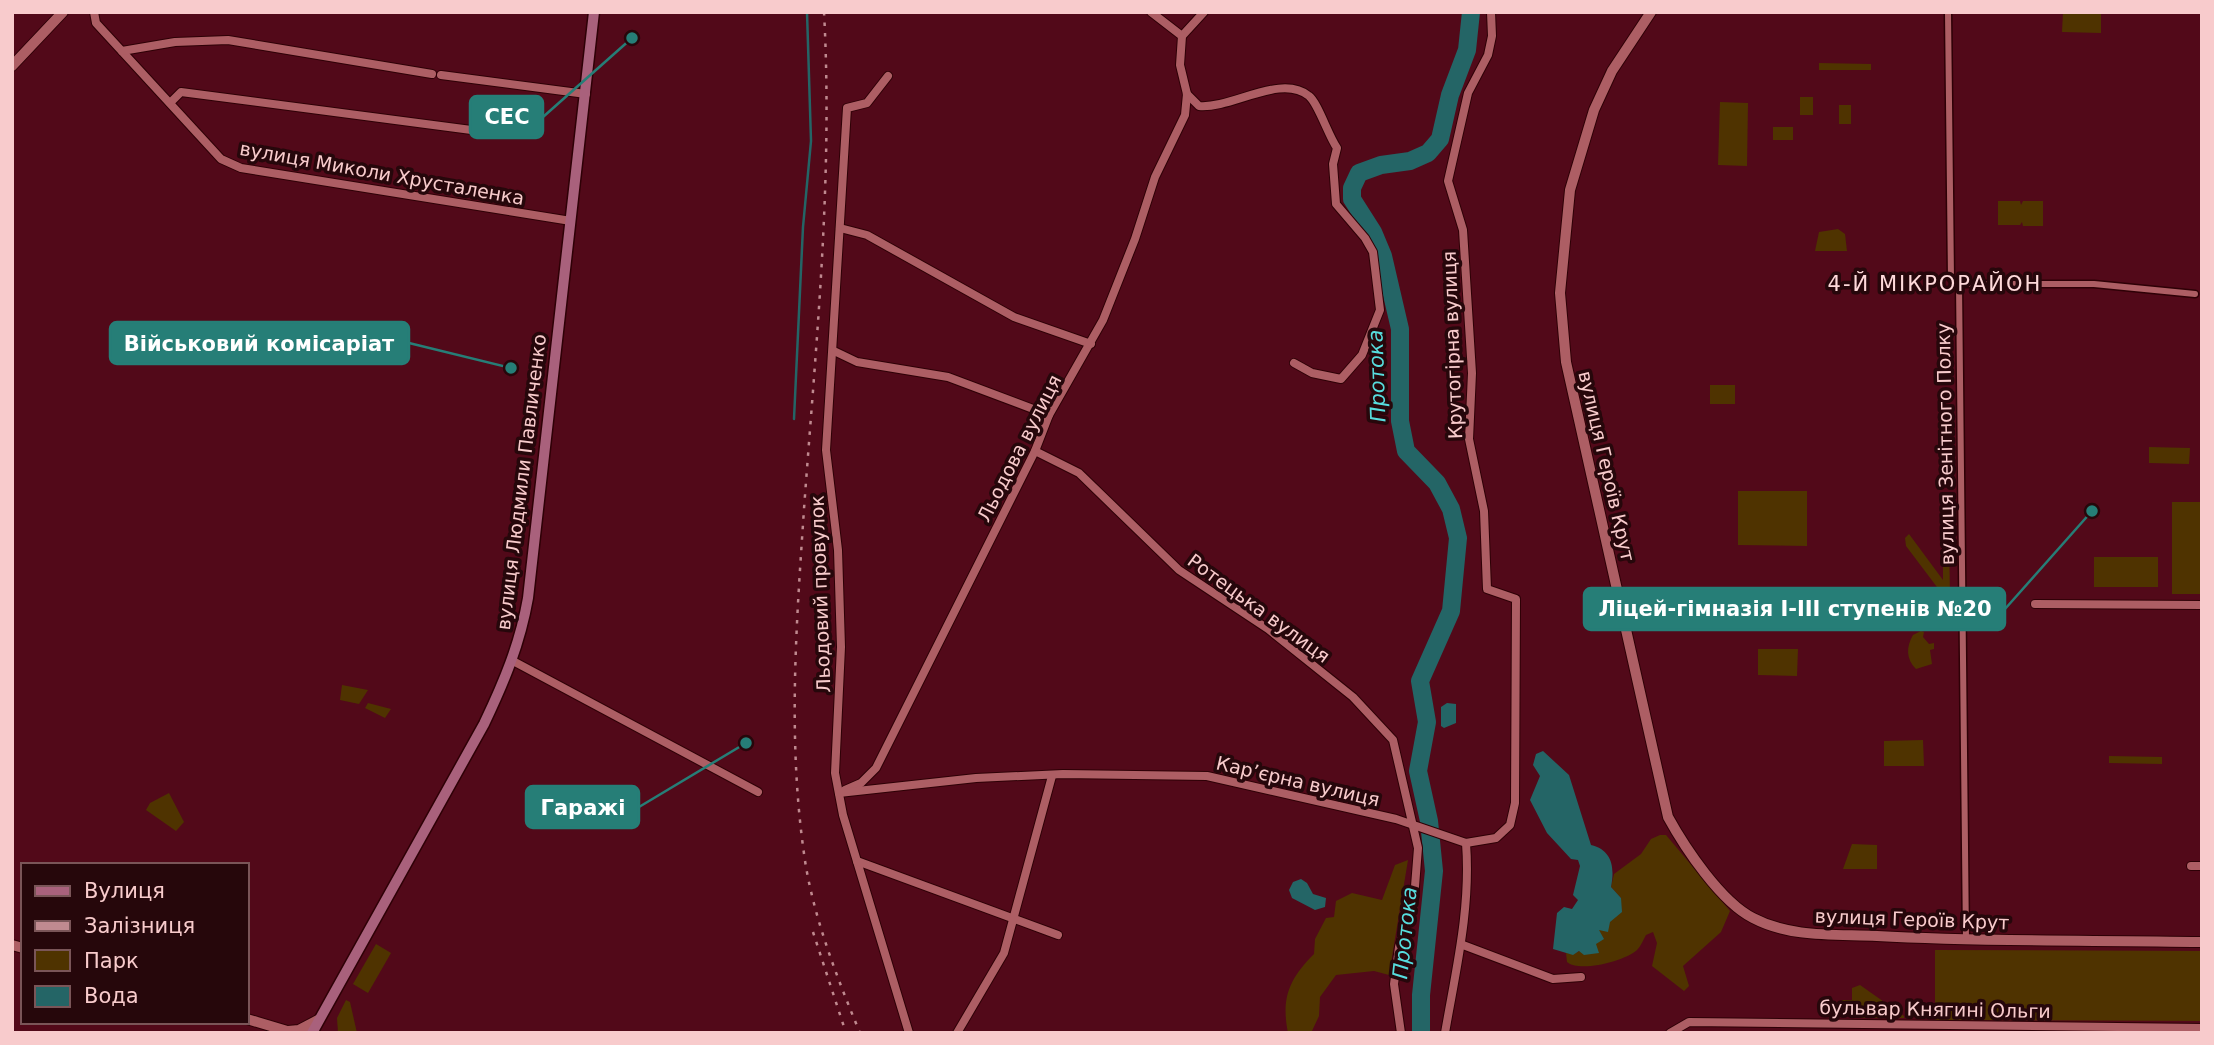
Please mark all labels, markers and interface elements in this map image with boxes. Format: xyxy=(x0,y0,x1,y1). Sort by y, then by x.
callout: СЕС xyxy=(470,96,543,138)
text: СЕС xyxy=(484,105,530,129)
street label: вулиця Миколи Хрусталенка xyxy=(238,137,526,209)
street label: Крутогірна вулиця xyxy=(1438,251,1466,439)
district label: 4-Й МІКРОРАЙОН xyxy=(1828,271,2042,296)
callout: Військовий комісаріат xyxy=(110,322,409,364)
street label: вулиця Зенітного Полку xyxy=(1932,323,1958,565)
water label: Протока xyxy=(1363,329,1391,423)
text: Військовий комісаріат xyxy=(124,332,395,356)
street label: вулиця Людмили Павличенко xyxy=(492,333,550,631)
street label: вулиця Героїв Крут xyxy=(1574,369,1640,563)
street label: Льодова вулиця xyxy=(972,371,1066,525)
street label: Льодовий провулок xyxy=(806,495,834,693)
street label: Ротецька вулиця xyxy=(1184,549,1334,667)
callout: Ліцей-гімназія I-III ступенів №20 xyxy=(1584,588,2005,630)
text: Ліцей-гімназія I-III ступенів №20 xyxy=(1598,597,1992,621)
street label: Карʼєрна вулиця xyxy=(1214,751,1382,811)
callout: Гаражі xyxy=(526,786,639,828)
text: Гаражі xyxy=(541,796,625,820)
legend xyxy=(21,863,248,1024)
text: Вулиця xyxy=(84,879,165,903)
water label: Протока xyxy=(1388,886,1422,980)
street label: вулиця Героїв Крут xyxy=(1814,905,2010,933)
text: Залізниця xyxy=(84,914,195,938)
text: Парк xyxy=(84,949,139,973)
text: Вода xyxy=(84,984,139,1008)
street label: бульвар Княгині Ольги xyxy=(1819,996,2051,1022)

